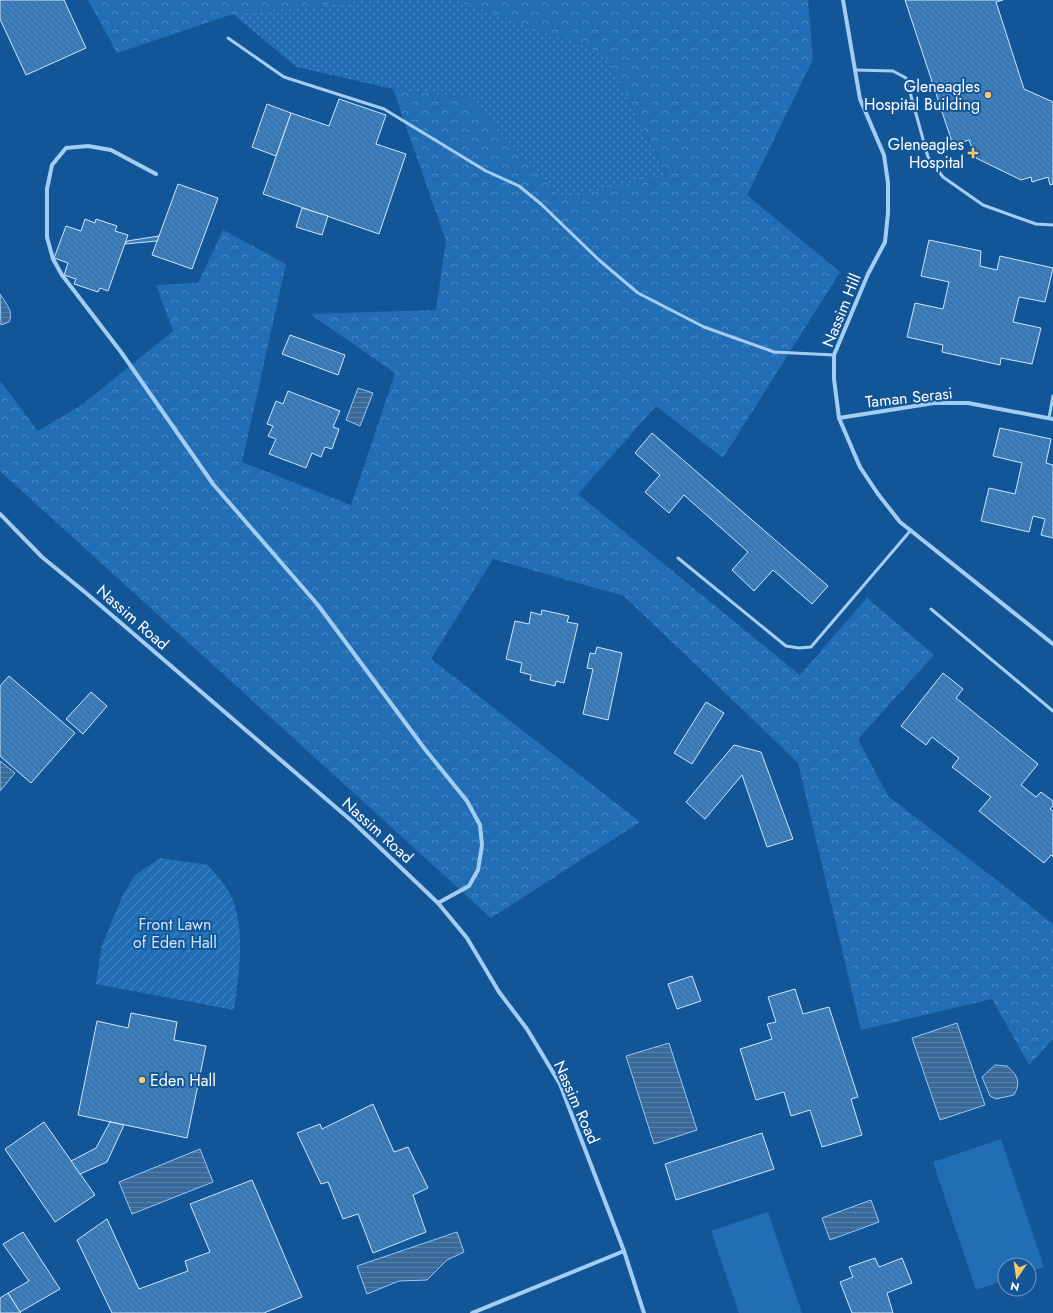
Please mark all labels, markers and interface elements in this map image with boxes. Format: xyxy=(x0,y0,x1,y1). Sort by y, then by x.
place label: Gleneagles Hospital Building xyxy=(864,75,980,116)
marker: Gleneagles Hospital Building xyxy=(983,90,993,100)
place label: Gleneagles Hospital xyxy=(888,133,964,174)
marker: Gleneagles Hospital xyxy=(967,147,979,159)
street label: Nassim Hill xyxy=(816,270,867,350)
street label: Taman Serasi xyxy=(864,381,954,414)
street label: Nassim Road xyxy=(92,580,174,655)
street label: Nassim Road xyxy=(337,792,418,869)
park label: Front Lawn of Eden Hall xyxy=(133,913,217,954)
street label: Nassim Road xyxy=(548,1057,605,1148)
place label: Eden Hall xyxy=(150,1069,216,1092)
marker: Eden Hall xyxy=(137,1075,147,1085)
north arrow xyxy=(997,1257,1037,1297)
text: N xyxy=(1009,1278,1021,1296)

